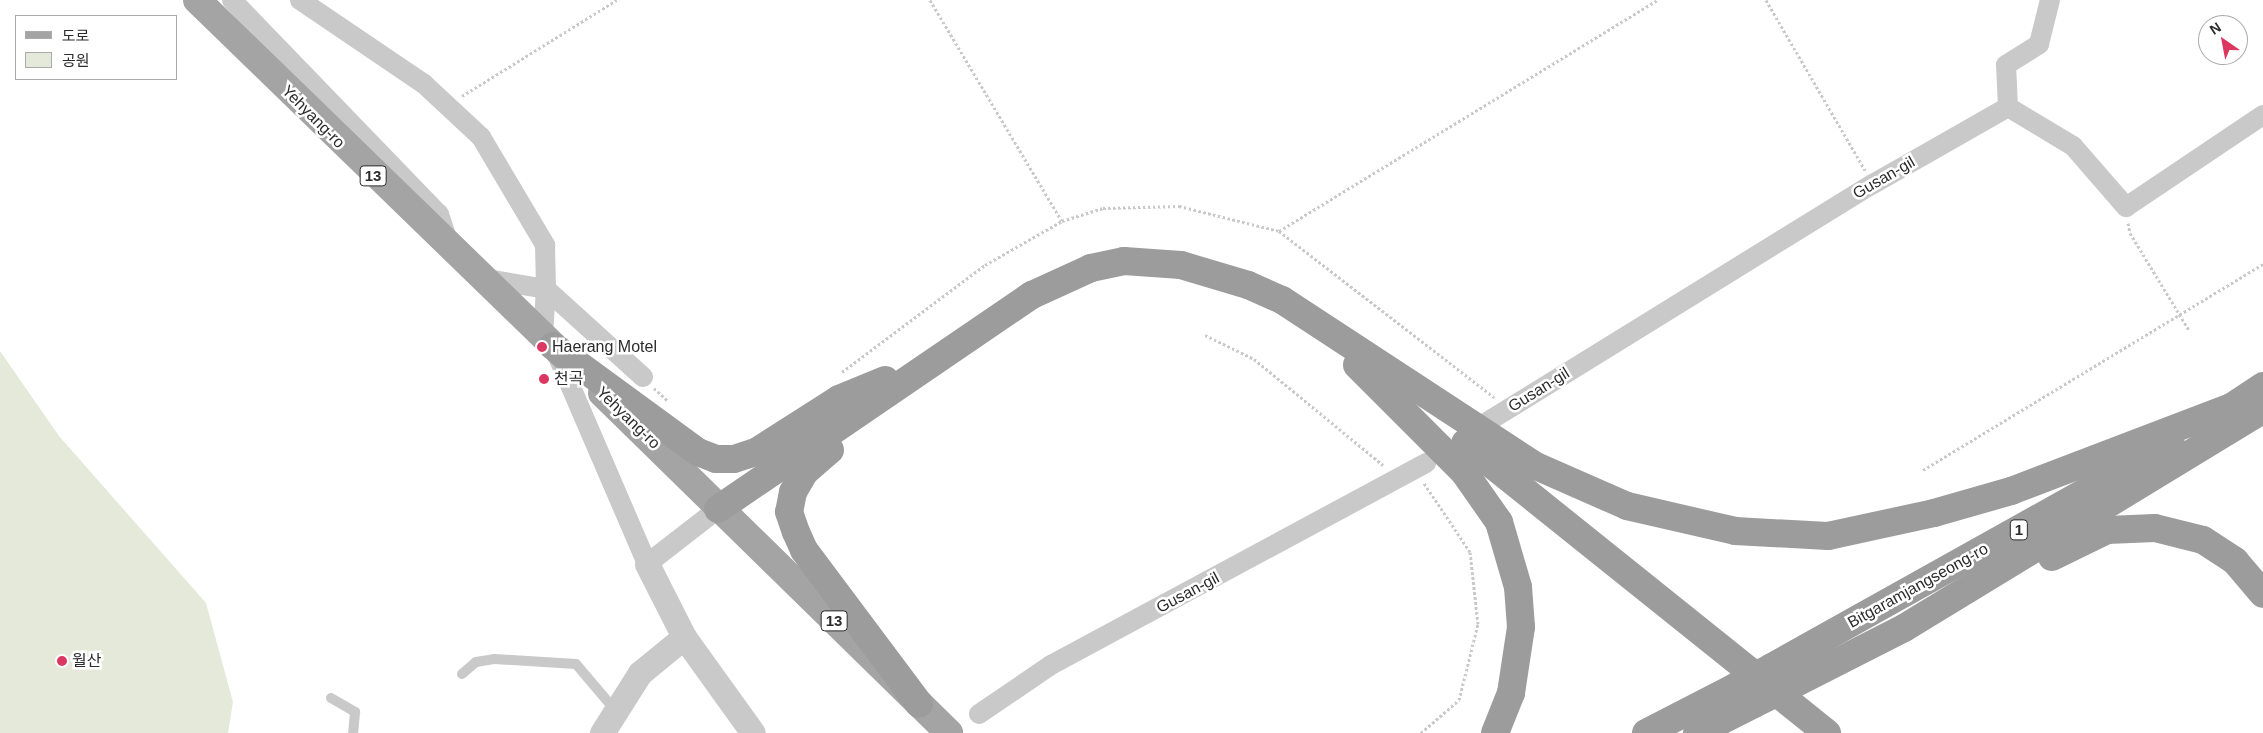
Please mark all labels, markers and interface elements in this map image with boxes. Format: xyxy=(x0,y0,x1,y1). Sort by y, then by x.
legend xyxy=(15,15,178,80)
north arrow xyxy=(2198,15,2248,65)
text: N xyxy=(2207,19,2224,38)
text: 도로 xyxy=(62,27,90,44)
text: 공원 xyxy=(62,52,90,69)
street label: Yehyang-ro xyxy=(277,81,349,153)
street label: Gusan-gil xyxy=(1850,153,1918,203)
road number: 13 xyxy=(359,164,387,188)
place label: Haerang Motel xyxy=(552,337,657,357)
marker: Haerang Motel xyxy=(536,341,548,353)
street label: Gusan-gil xyxy=(1505,364,1573,416)
place label: 천곡 xyxy=(554,369,583,389)
marker: 천곡 xyxy=(538,373,550,385)
street label: Yehyang-ro xyxy=(592,383,664,453)
road number: 1 xyxy=(2009,518,2029,542)
street label: Bitgaramjangseong-ro xyxy=(1845,539,1991,633)
street label: Gusan-gil xyxy=(1153,568,1223,618)
road number: 13 xyxy=(820,608,848,634)
place label: 월산 xyxy=(72,651,101,671)
marker: 월산 xyxy=(56,655,68,667)

